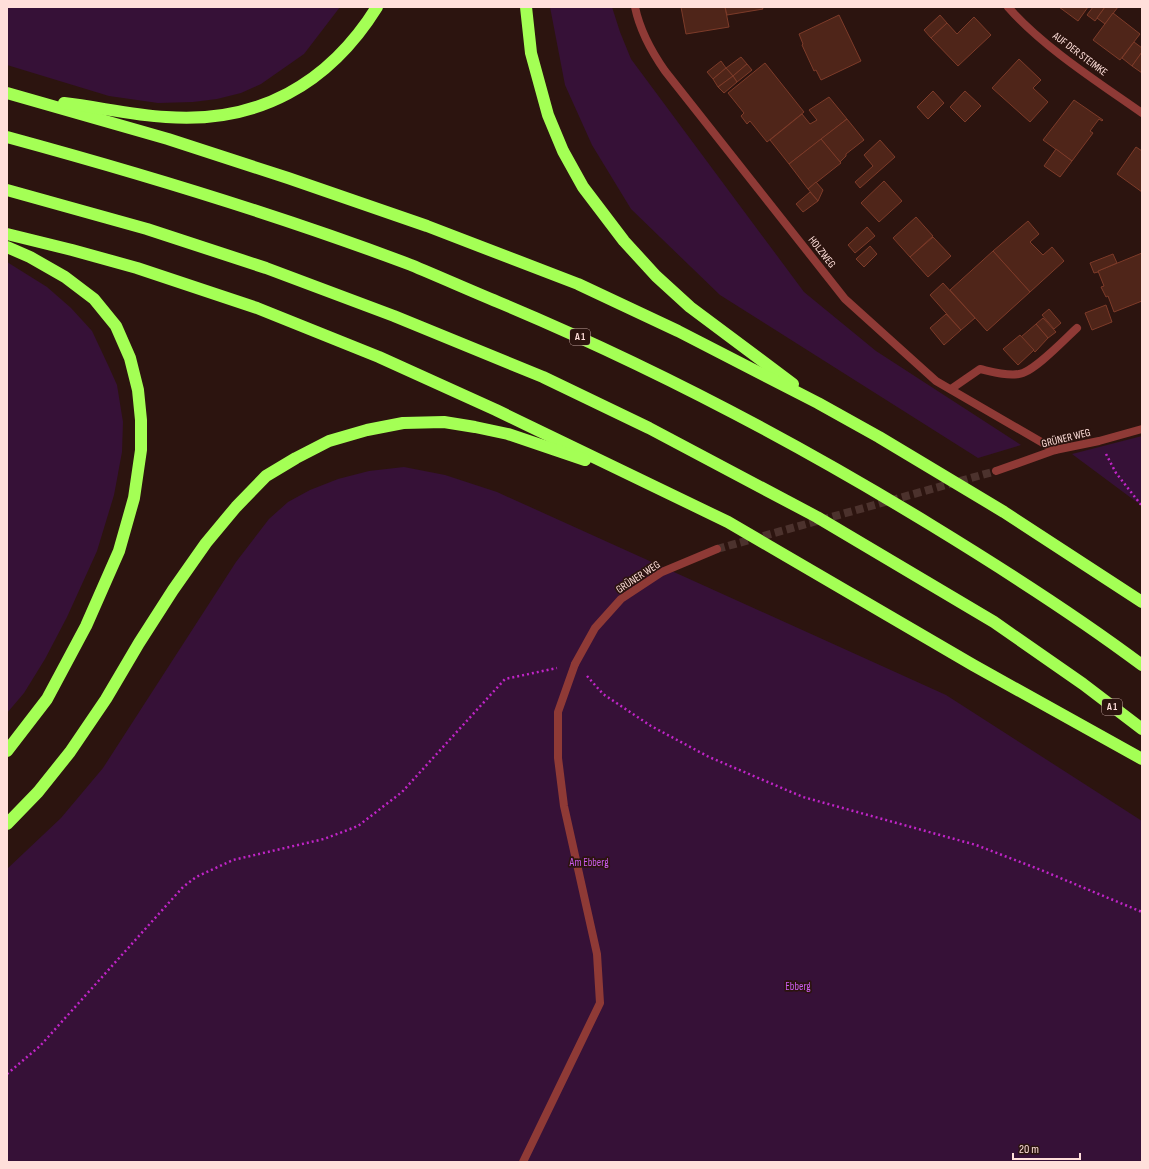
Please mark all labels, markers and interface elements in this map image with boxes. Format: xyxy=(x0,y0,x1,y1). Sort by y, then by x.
street label: AUF DER STEIMKE xyxy=(1049,29,1110,79)
street label: HOLZWEG xyxy=(806,234,838,270)
road number: A 1 xyxy=(570,329,590,345)
street label: GRÜNER WEG xyxy=(1040,426,1092,450)
street label: GRÜNER WEG xyxy=(613,558,663,596)
road number: A 1 xyxy=(1102,699,1122,715)
park label: Am Ebberg xyxy=(568,856,609,869)
park label: Ebberg xyxy=(785,980,811,993)
scale bar xyxy=(1013,1135,1080,1161)
text: 20 m xyxy=(1019,1142,1039,1157)

